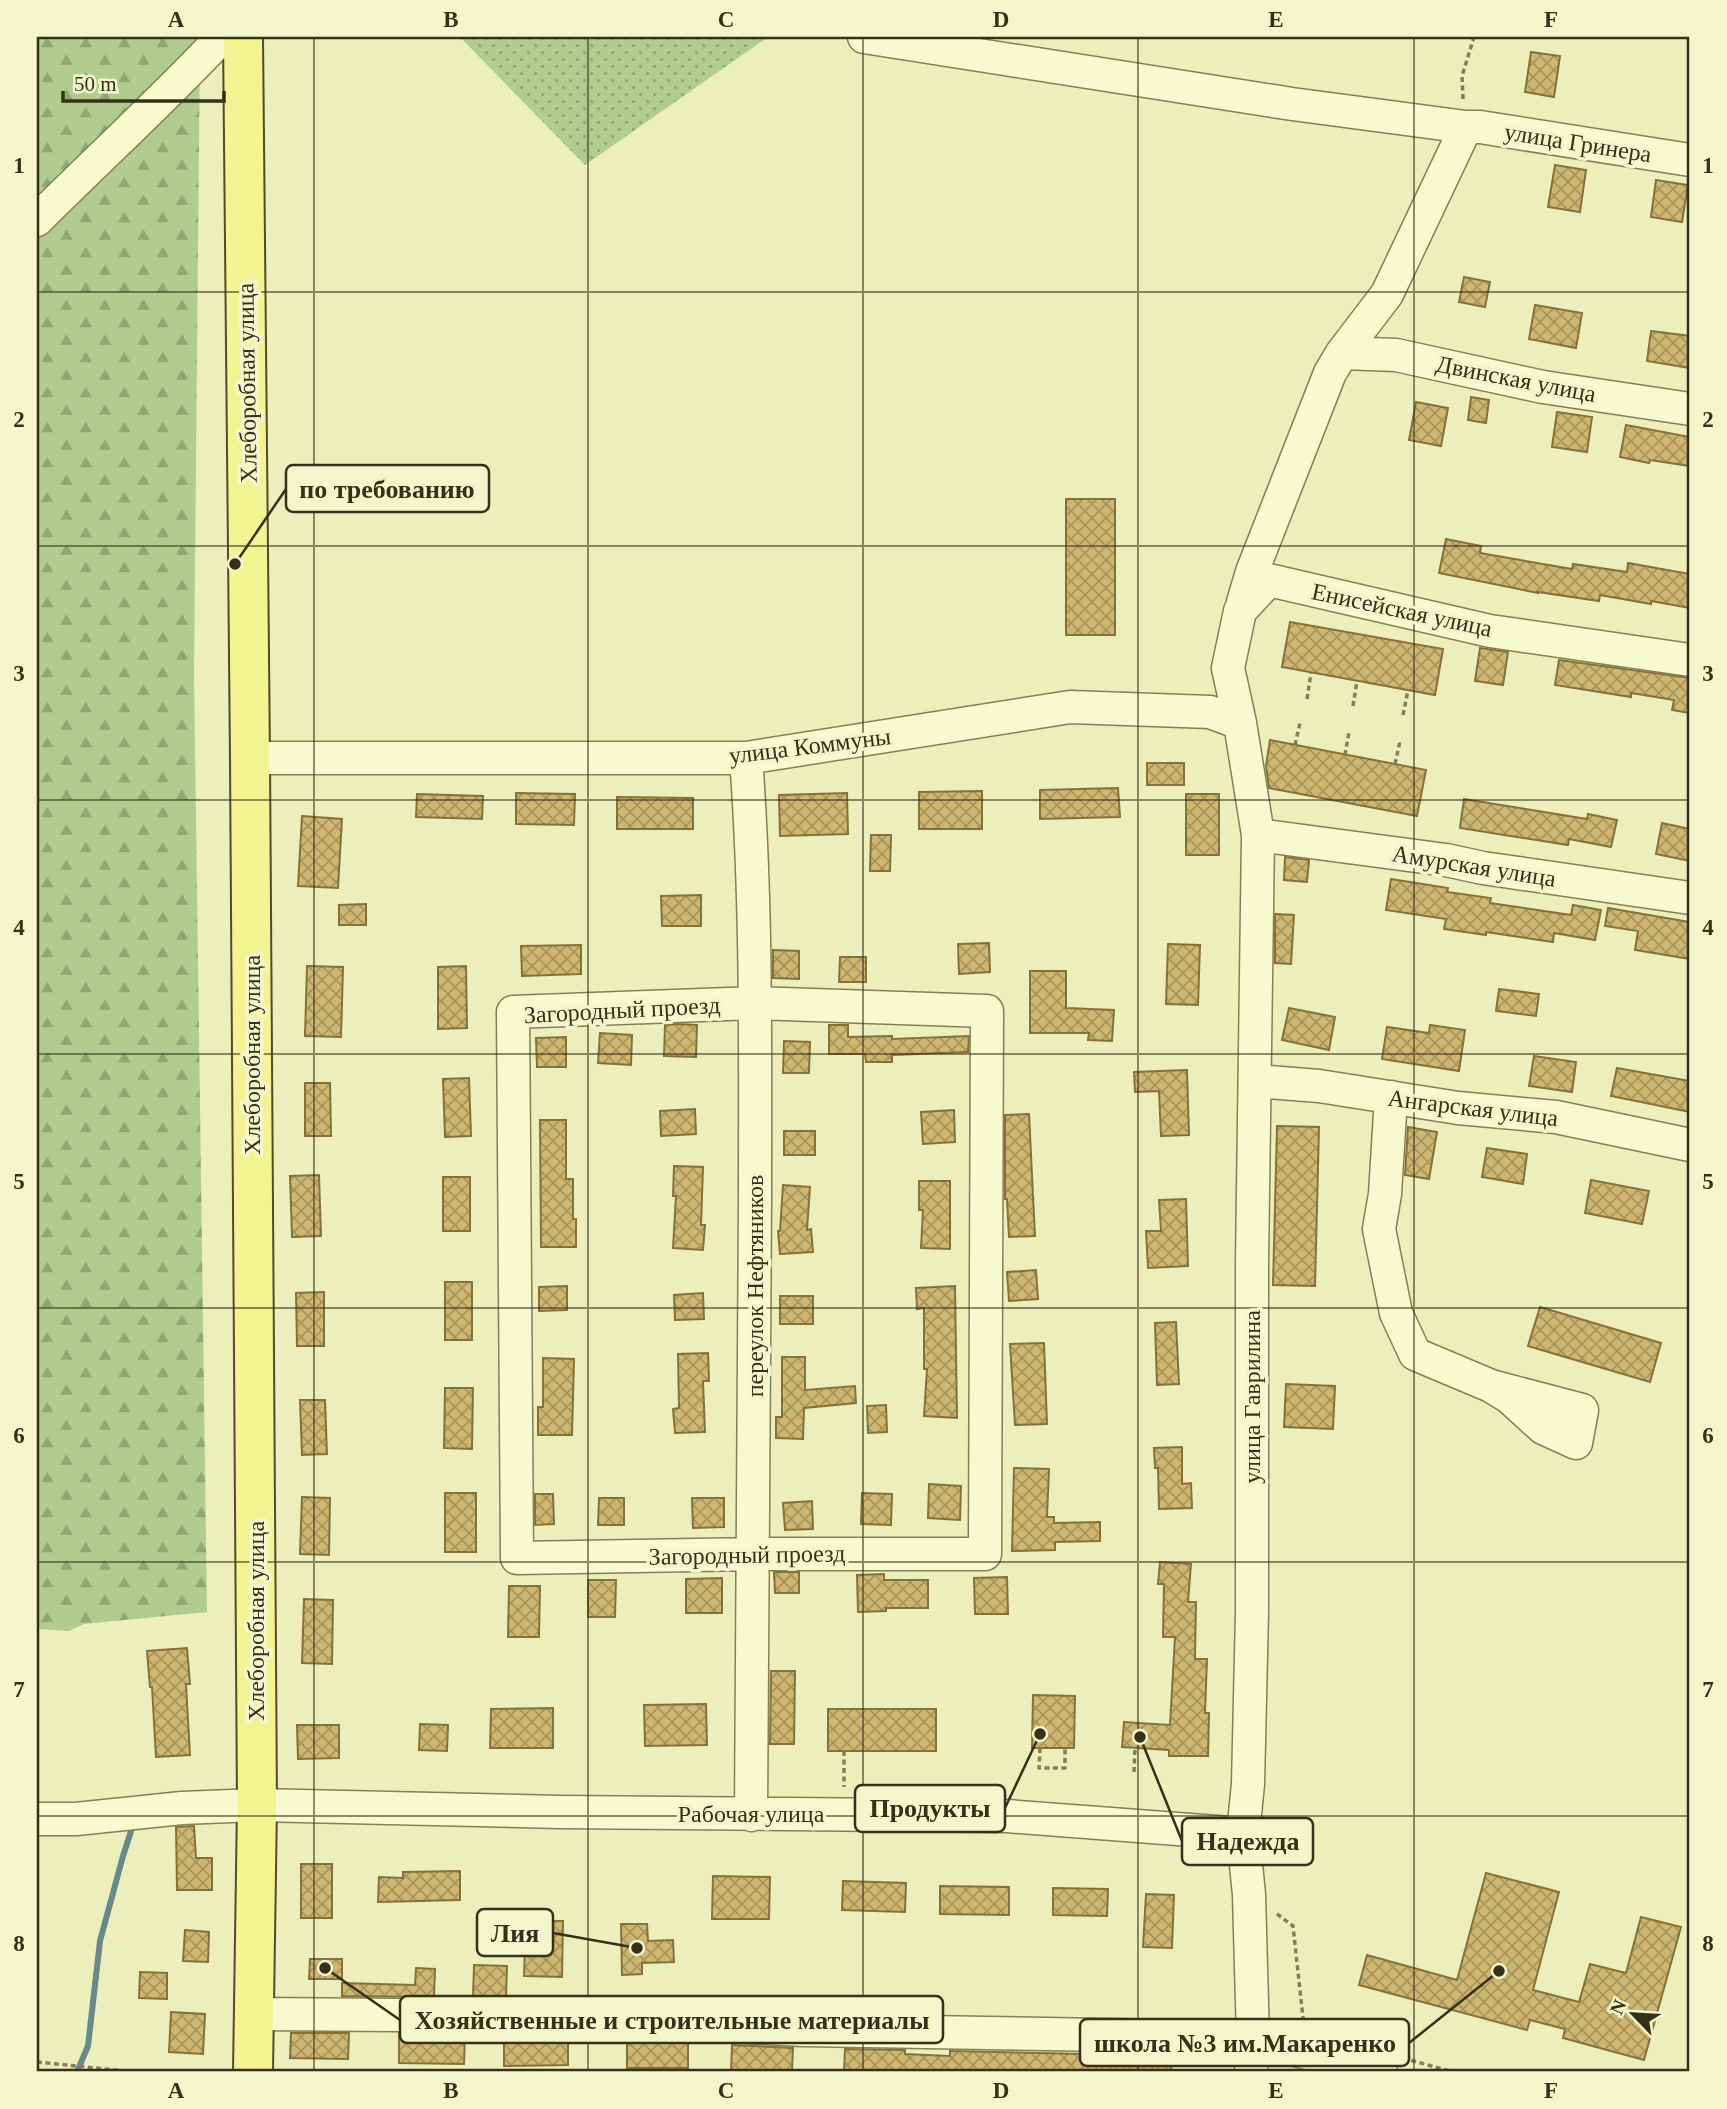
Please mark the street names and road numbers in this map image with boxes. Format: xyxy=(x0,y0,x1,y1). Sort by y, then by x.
street label: улица Гринера xyxy=(1503,119,1654,168)
street label: Хлеборобная улица xyxy=(232,282,262,483)
street label: Двинская улица xyxy=(1434,351,1598,407)
street label: Енисейская улица xyxy=(1309,578,1495,642)
street label: улица Коммуны xyxy=(728,723,892,769)
street label: Амурская улица xyxy=(1390,840,1558,892)
street label: Хлеборобная улица xyxy=(239,955,265,1155)
street label: Загородный проезд xyxy=(523,992,721,1028)
street label: Ангарская улица xyxy=(1386,1085,1560,1131)
street label: переулок Нефтяников xyxy=(742,1175,768,1397)
street label: улица Гаврилина xyxy=(1239,1310,1265,1484)
street label: Хлеборобная улица xyxy=(243,1521,269,1721)
street label: Загородный проезд xyxy=(648,1540,846,1570)
street label: Рабочая улица xyxy=(678,1801,825,1827)

